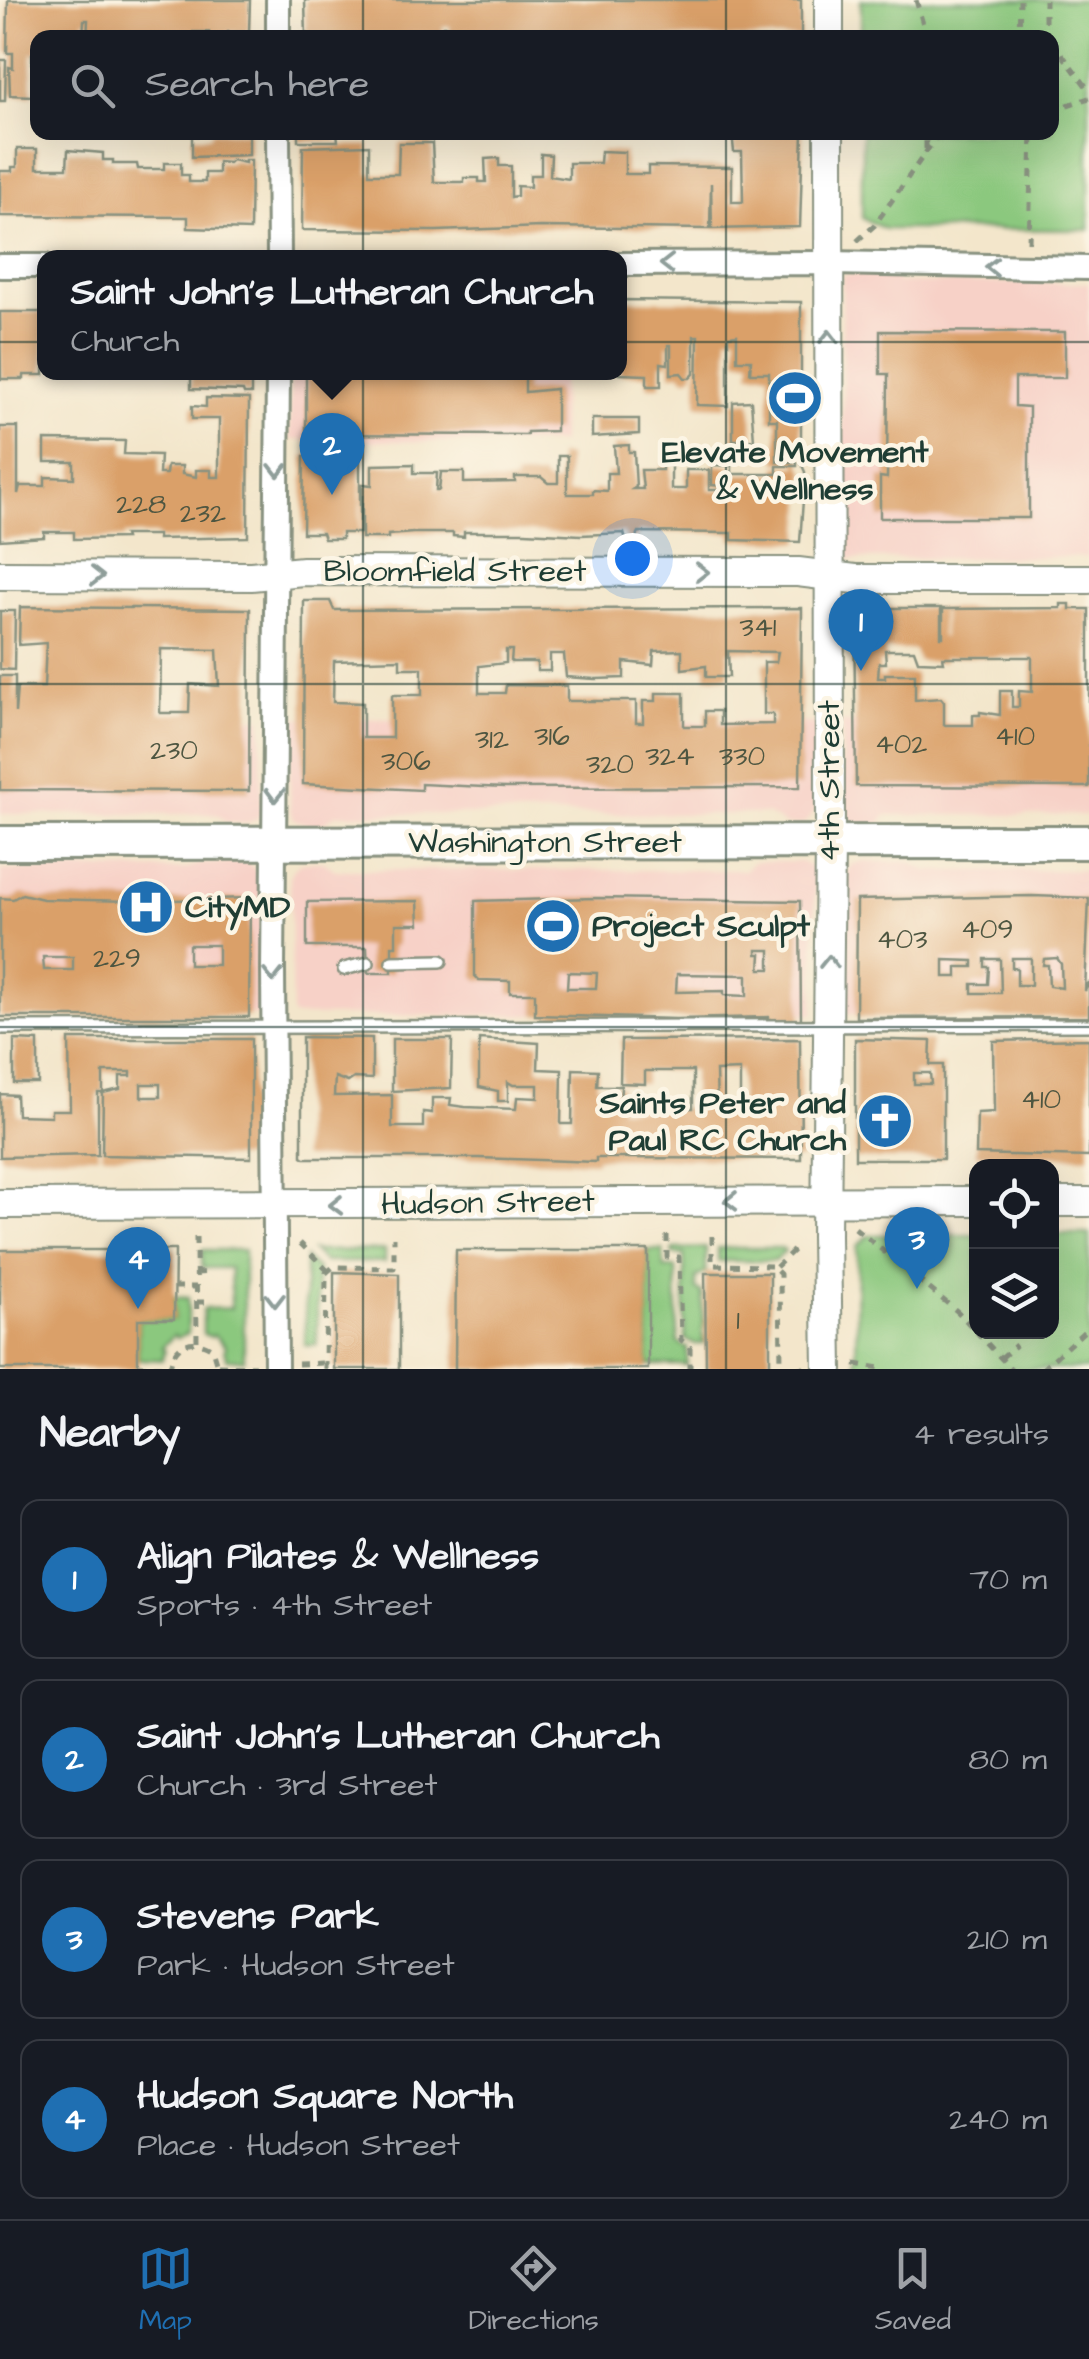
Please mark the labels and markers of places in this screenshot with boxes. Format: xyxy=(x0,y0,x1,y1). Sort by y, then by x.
sports icon: Elevate Movement & Wellness xyxy=(765,368,825,428)
pin: 2 xyxy=(300,412,364,495)
place label: Elevate Movement & Wellness xyxy=(662,430,929,512)
pin: 1 xyxy=(828,588,894,671)
hospital icon: CityMD xyxy=(116,877,176,937)
place label: CityMD xyxy=(185,885,290,931)
sports icon: Project Sculpt xyxy=(523,896,583,956)
place label: Project Sculpt xyxy=(592,904,811,949)
place label: Saints Peter and Paul RC Church xyxy=(598,1081,847,1163)
church icon: Saints Peter and Paul RC Church xyxy=(855,1091,915,1151)
pin: 3 xyxy=(884,1206,950,1289)
pin: 4 xyxy=(106,1226,170,1309)

